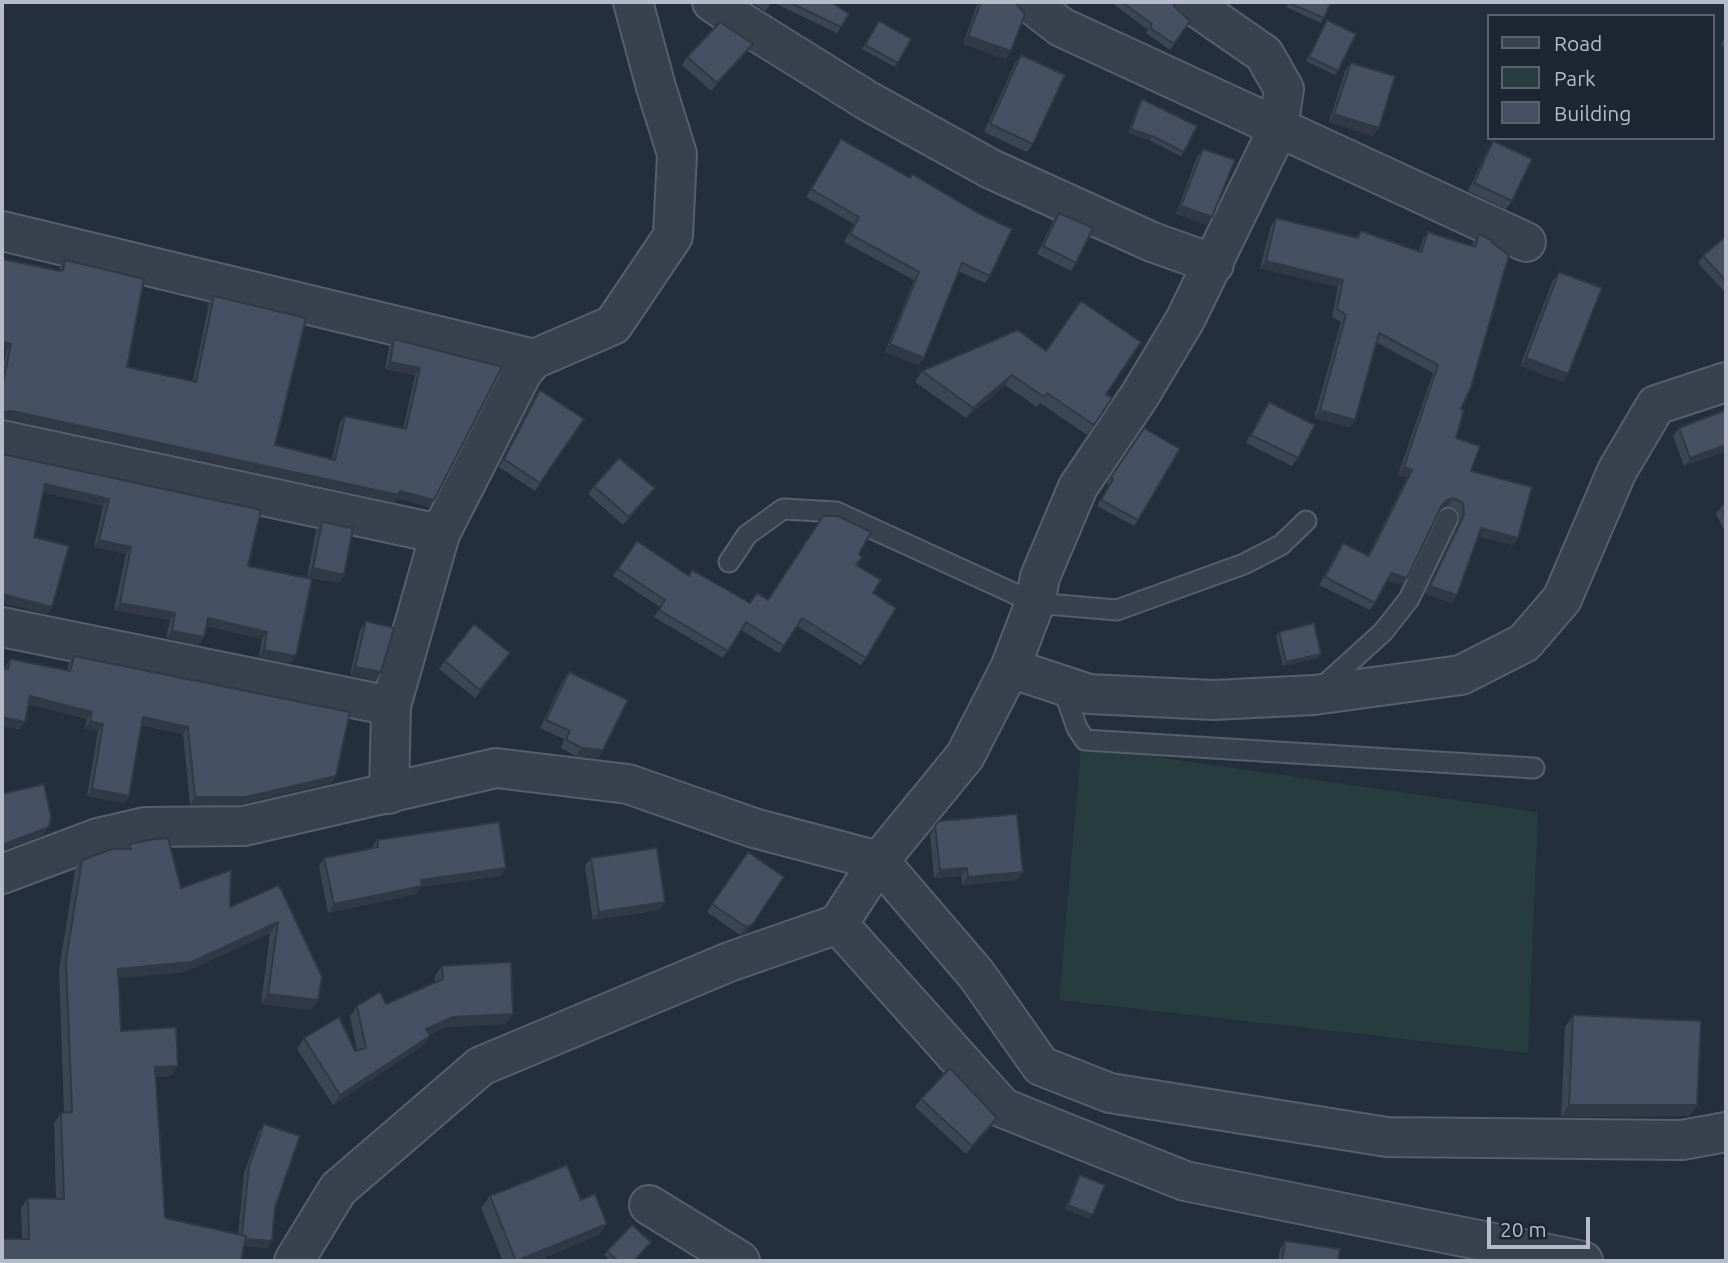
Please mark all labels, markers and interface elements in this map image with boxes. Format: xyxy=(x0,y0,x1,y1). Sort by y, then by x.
legend xyxy=(1486,14,1714,140)
text: Road xyxy=(1554,31,1602,55)
text: Park xyxy=(1554,66,1596,90)
text: Building xyxy=(1554,101,1631,125)
scale bar xyxy=(1490,1204,1593,1248)
text: 20 m xyxy=(1500,1217,1547,1241)

